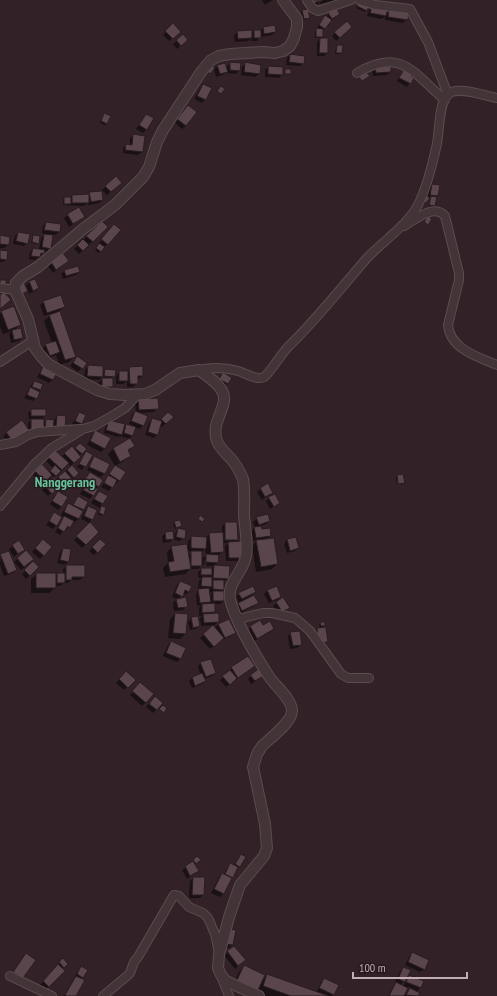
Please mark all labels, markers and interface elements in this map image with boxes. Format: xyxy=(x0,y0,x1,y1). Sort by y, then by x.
district label: Nanggerang xyxy=(35,473,95,491)
scale bar xyxy=(353,954,467,980)
text: 100 m xyxy=(359,960,386,975)

